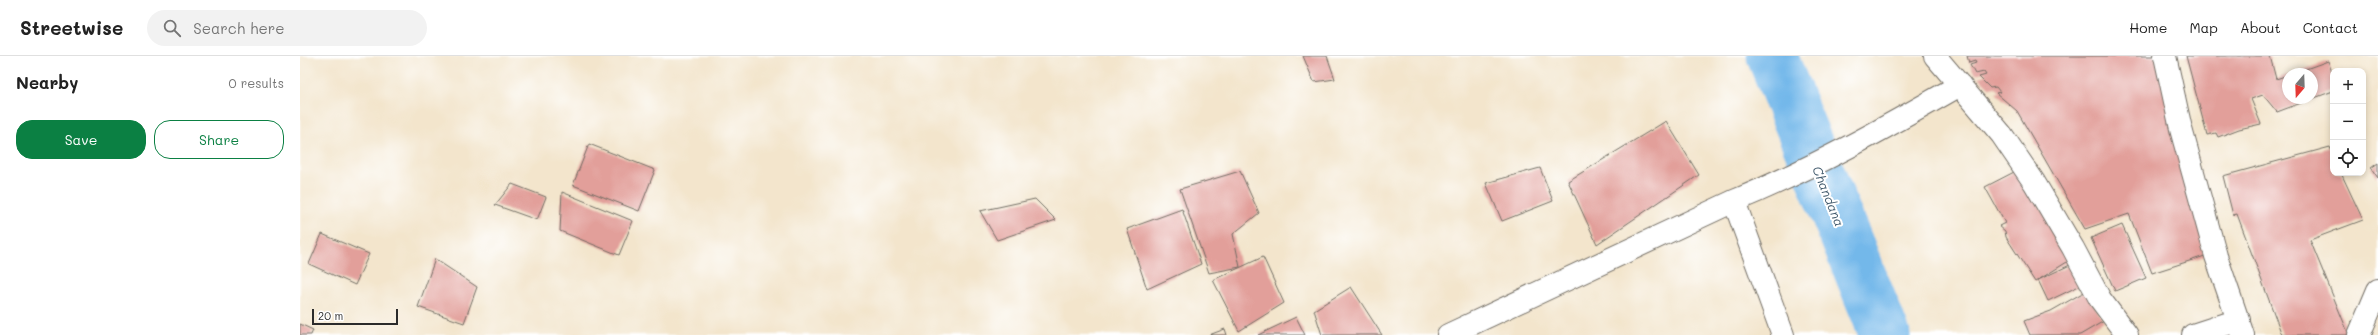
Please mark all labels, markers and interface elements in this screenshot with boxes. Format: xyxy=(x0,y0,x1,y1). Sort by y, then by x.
search box xyxy=(147,10,427,46)
text: Streetwise xyxy=(20,15,123,40)
icon: search xyxy=(161,17,183,39)
text: Search here xyxy=(193,18,285,38)
text: Home xyxy=(2129,18,2167,37)
text: Map xyxy=(2189,18,2218,37)
text: About xyxy=(2240,18,2281,37)
text: Contact xyxy=(2303,18,2358,37)
north arrow xyxy=(2282,68,2318,104)
map controls xyxy=(2330,68,2366,176)
button: + xyxy=(2330,68,2366,104)
text: Nearby xyxy=(16,71,78,93)
text: 0 results xyxy=(229,74,284,91)
button: − xyxy=(2330,104,2366,140)
button: Save xyxy=(16,120,146,159)
button: Share xyxy=(154,120,284,159)
button: locate xyxy=(2330,140,2366,176)
water label: Chandana xyxy=(1809,163,1849,229)
scale bar xyxy=(312,307,398,326)
text: 20 m xyxy=(318,308,343,323)

